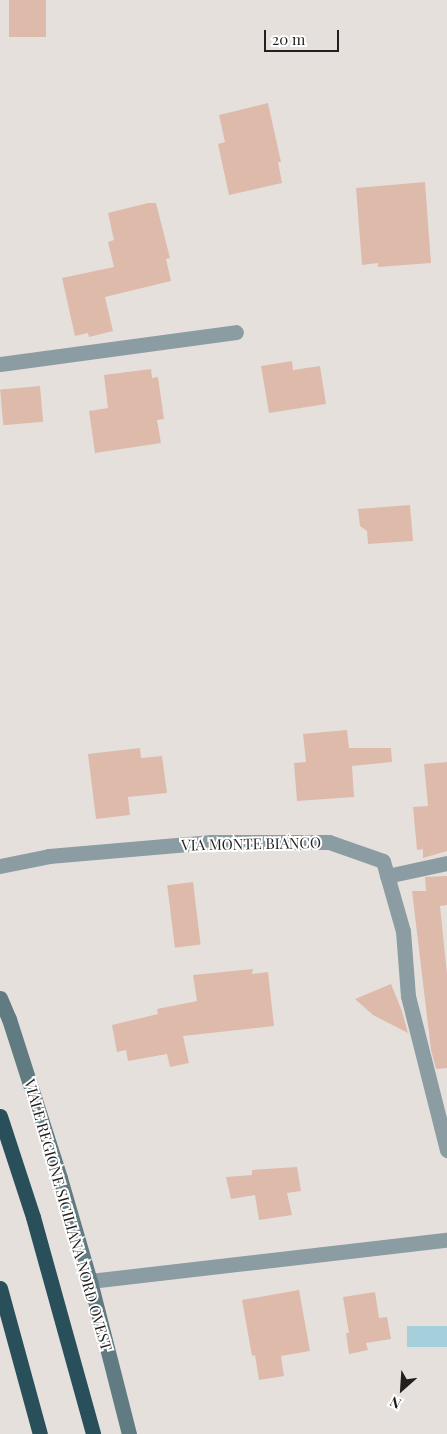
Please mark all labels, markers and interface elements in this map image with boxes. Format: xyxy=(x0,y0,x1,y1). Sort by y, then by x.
scale bar xyxy=(267,20,342,52)
text: 20 m xyxy=(272,29,305,49)
street label: VIA MONTE BIANCO xyxy=(181,834,321,854)
street label: VIALE REGIONE SICILIANA NORD OVEST xyxy=(20,1077,116,1353)
north arrow xyxy=(377,1364,427,1414)
text: N xyxy=(387,1392,404,1414)

